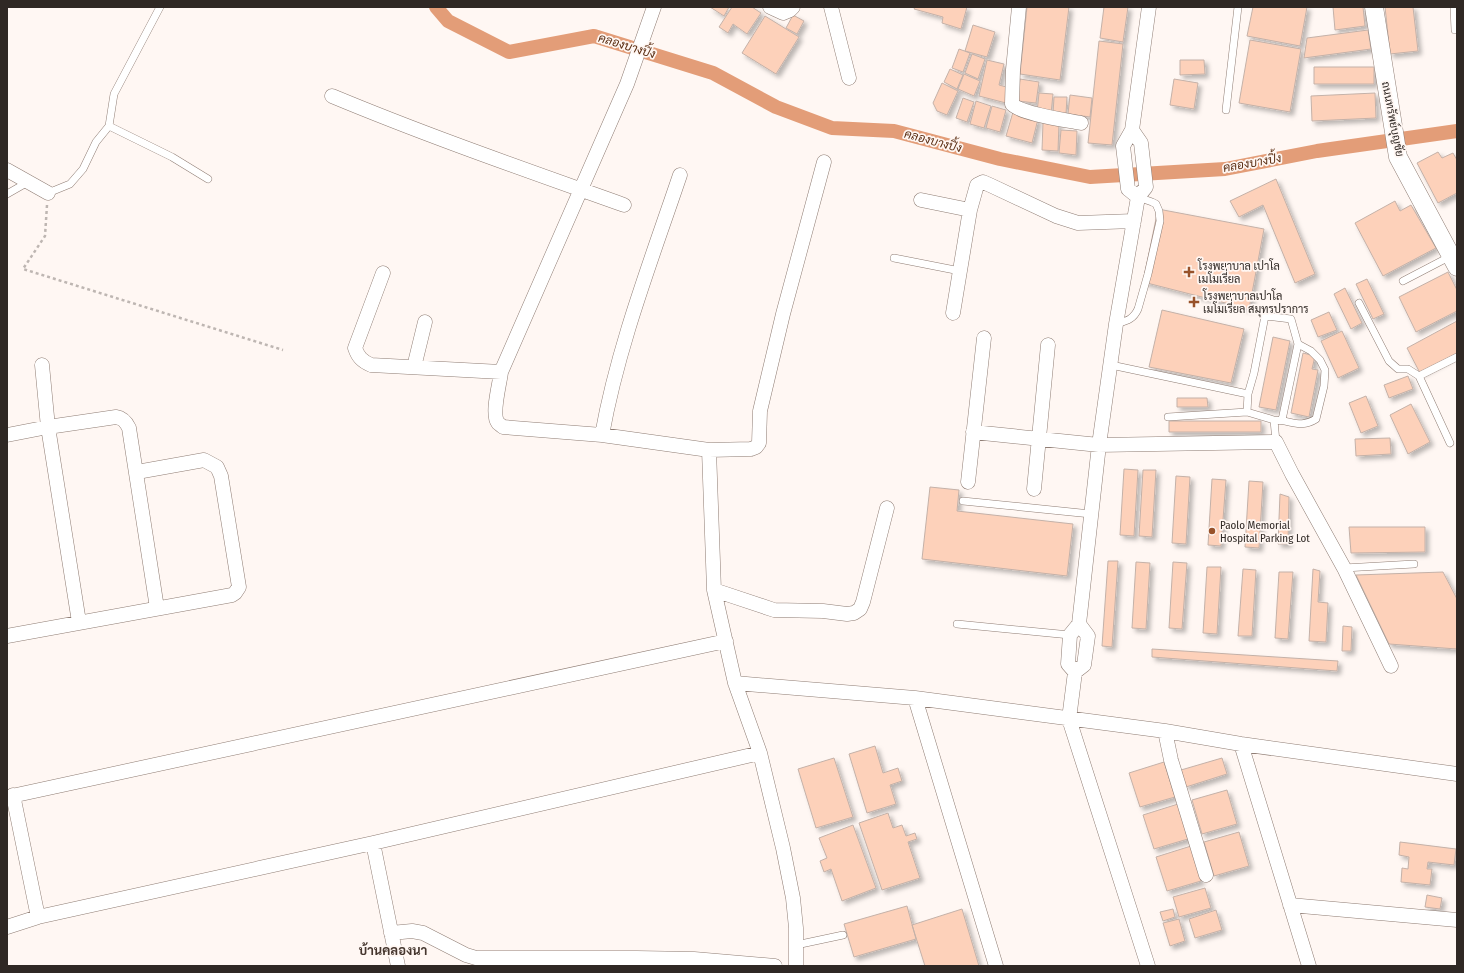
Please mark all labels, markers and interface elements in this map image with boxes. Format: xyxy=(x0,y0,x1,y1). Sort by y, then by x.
water label: คลองบางปิ้ง xyxy=(597,27,659,61)
street label: ถนนทรัพย์บุญชัย xyxy=(1377,80,1408,158)
water label: คลองบางปิ้ง xyxy=(903,123,965,156)
water label: คลองบางปิ้ง xyxy=(1221,147,1283,175)
place label: โรงพยาบาล เปาโล เมโมเรี่ยล xyxy=(1197,258,1280,286)
marker: โรงพยาบาล เปาโล เมโมเรี่ยล xyxy=(1183,266,1195,278)
place label: โรงพยาบาลเปาโล เมโมเรี่ยล สมุทรปราการ xyxy=(1202,288,1309,318)
marker: โรงพยาบาลเปาโล เมโมเรี่ยล สมุทรปราการ xyxy=(1188,296,1200,308)
place label: Paolo Memorial Hospital Parking Lot xyxy=(1220,519,1310,545)
marker: Paolo Memorial Hospital Parking Lot xyxy=(1207,526,1217,536)
district label: บ้านคลองนา xyxy=(359,942,427,958)

